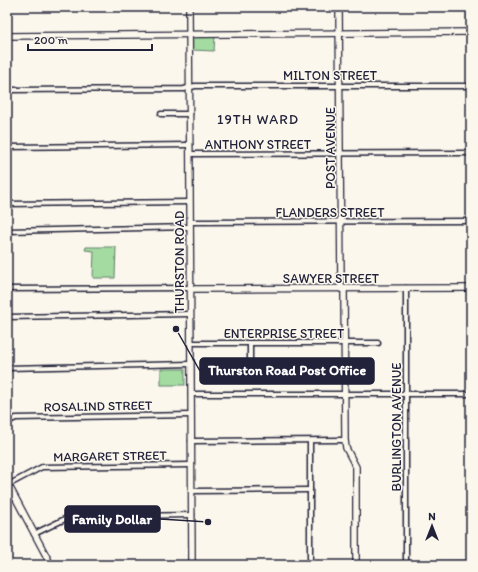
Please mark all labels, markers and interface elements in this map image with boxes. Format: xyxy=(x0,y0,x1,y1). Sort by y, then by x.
scale bar xyxy=(28,26,152,52)
text: 200 m xyxy=(34,33,68,47)
street label: MILTON STREET xyxy=(283,68,378,83)
street label: POST AVENUE xyxy=(323,107,338,189)
district label: 19TH WARD xyxy=(217,111,299,128)
street label: ANTHONY STREET xyxy=(205,137,312,152)
street label: FLANDERS STREET xyxy=(276,205,385,220)
street label: THURSTON ROAD xyxy=(172,211,187,313)
street label: SAWYER STREET xyxy=(283,271,380,286)
street label: ENTERPRISE STREET xyxy=(224,326,345,341)
callout: Thurston Road Post Office xyxy=(200,358,374,384)
text: Thurston Road Post Office xyxy=(207,362,366,379)
street label: BURLINGTON AVENUE xyxy=(389,363,404,491)
street label: ROSALIND STREET xyxy=(44,398,153,414)
street label: MARGARET STREET xyxy=(53,447,168,464)
callout: Family Dollar xyxy=(65,506,160,532)
north arrow xyxy=(412,506,452,546)
text: N xyxy=(428,510,436,523)
text: Family Dollar xyxy=(72,511,153,528)

